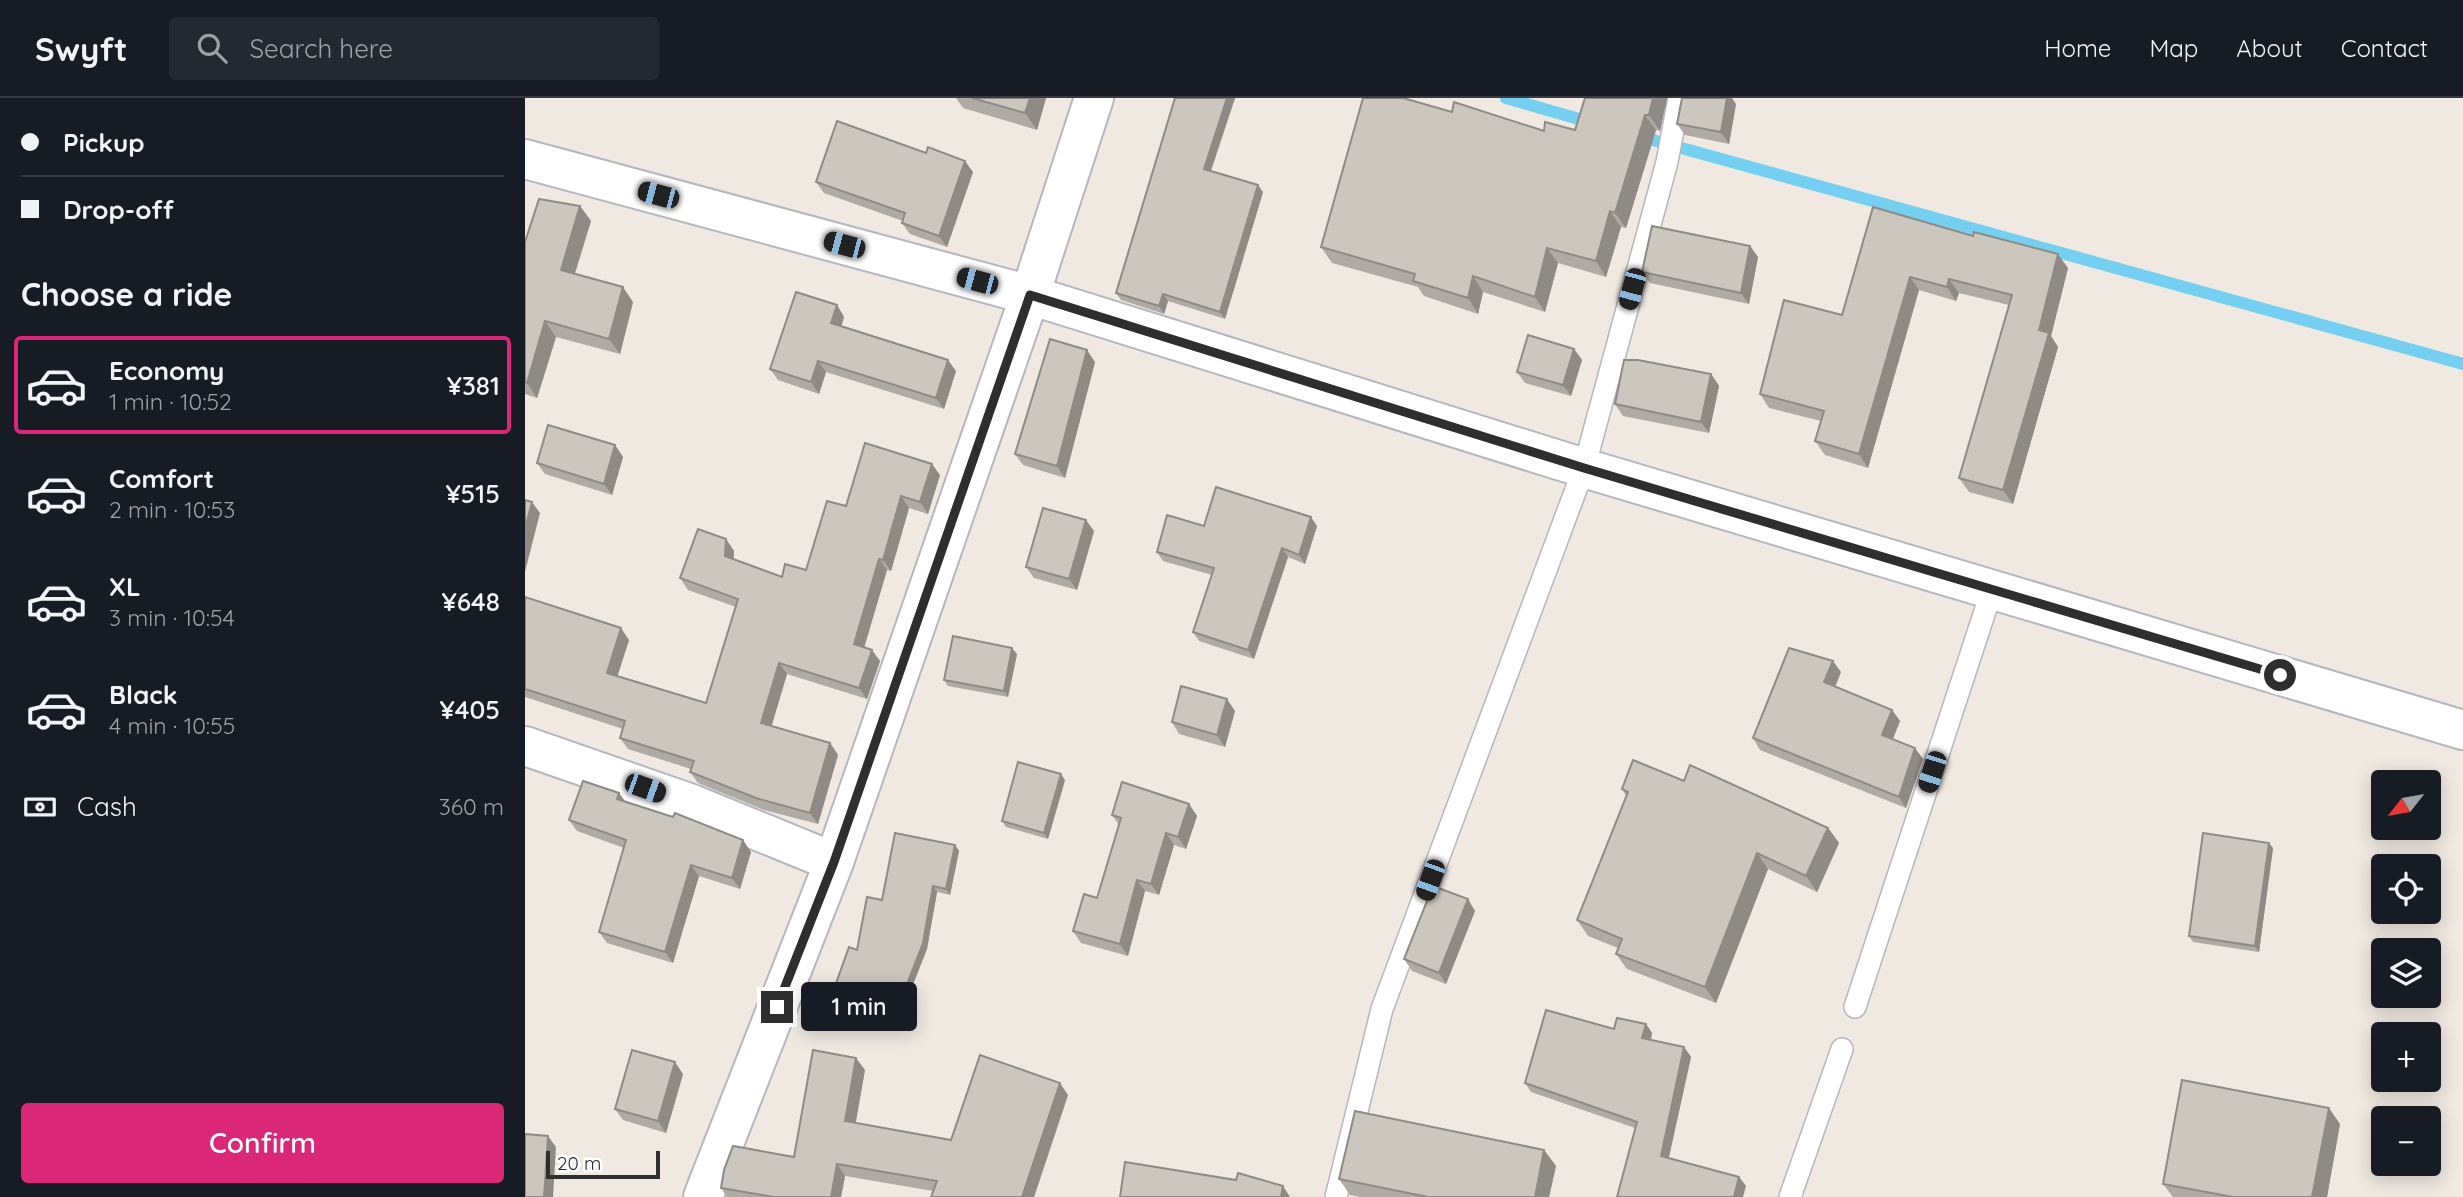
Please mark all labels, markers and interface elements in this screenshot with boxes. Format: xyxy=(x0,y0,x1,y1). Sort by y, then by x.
search box xyxy=(169,17,659,80)
text: Swyft xyxy=(35,28,127,69)
icon: search xyxy=(193,29,231,67)
text: Search here xyxy=(249,32,393,65)
text: Home xyxy=(2044,33,2111,63)
text: Map xyxy=(2149,33,2198,63)
text: About xyxy=(2236,33,2303,63)
text: Contact xyxy=(2341,33,2428,63)
text: Pickup xyxy=(63,126,145,159)
car xyxy=(635,179,682,211)
text: Drop-off xyxy=(63,193,174,226)
car xyxy=(821,229,868,261)
car xyxy=(954,265,1001,297)
car xyxy=(1617,266,1648,312)
text: Choose a ride xyxy=(21,274,233,314)
icon: car xyxy=(25,354,88,417)
text: Economy xyxy=(109,354,224,387)
text: ¥381 xyxy=(447,369,500,402)
text: 1 min · 10:52 xyxy=(109,387,232,416)
icon: car xyxy=(25,462,88,525)
text: Comfort xyxy=(109,462,214,495)
text: ¥515 xyxy=(445,477,500,510)
text: 2 min · 10:53 xyxy=(109,495,235,524)
icon: car xyxy=(25,570,88,633)
text: XL xyxy=(109,570,141,603)
text: ¥648 xyxy=(441,585,500,618)
text: 3 min · 10:54 xyxy=(109,603,235,632)
route start xyxy=(2264,659,2296,691)
icon: car xyxy=(25,678,88,741)
text: Black xyxy=(109,678,178,711)
text: ¥405 xyxy=(440,693,500,726)
text: 4 min · 10:55 xyxy=(109,711,235,740)
car xyxy=(1916,749,1949,795)
north arrow xyxy=(2371,770,2441,840)
map controls xyxy=(2371,770,2441,1176)
car xyxy=(622,771,669,805)
icon: cash xyxy=(21,788,59,826)
text: Cash xyxy=(77,790,137,823)
text: 360 m xyxy=(439,792,504,821)
button: locate xyxy=(2371,854,2441,924)
car xyxy=(1413,857,1448,903)
button: layers xyxy=(2371,938,2441,1008)
callout: 1 min xyxy=(801,982,917,1032)
route end xyxy=(761,991,793,1023)
text: 1 min xyxy=(831,992,887,1021)
button: + xyxy=(2371,1022,2441,1092)
button: Confirm xyxy=(21,1103,504,1183)
button: − xyxy=(2371,1106,2441,1176)
scale bar xyxy=(546,1148,660,1180)
text: 20 m xyxy=(557,1151,601,1175)

